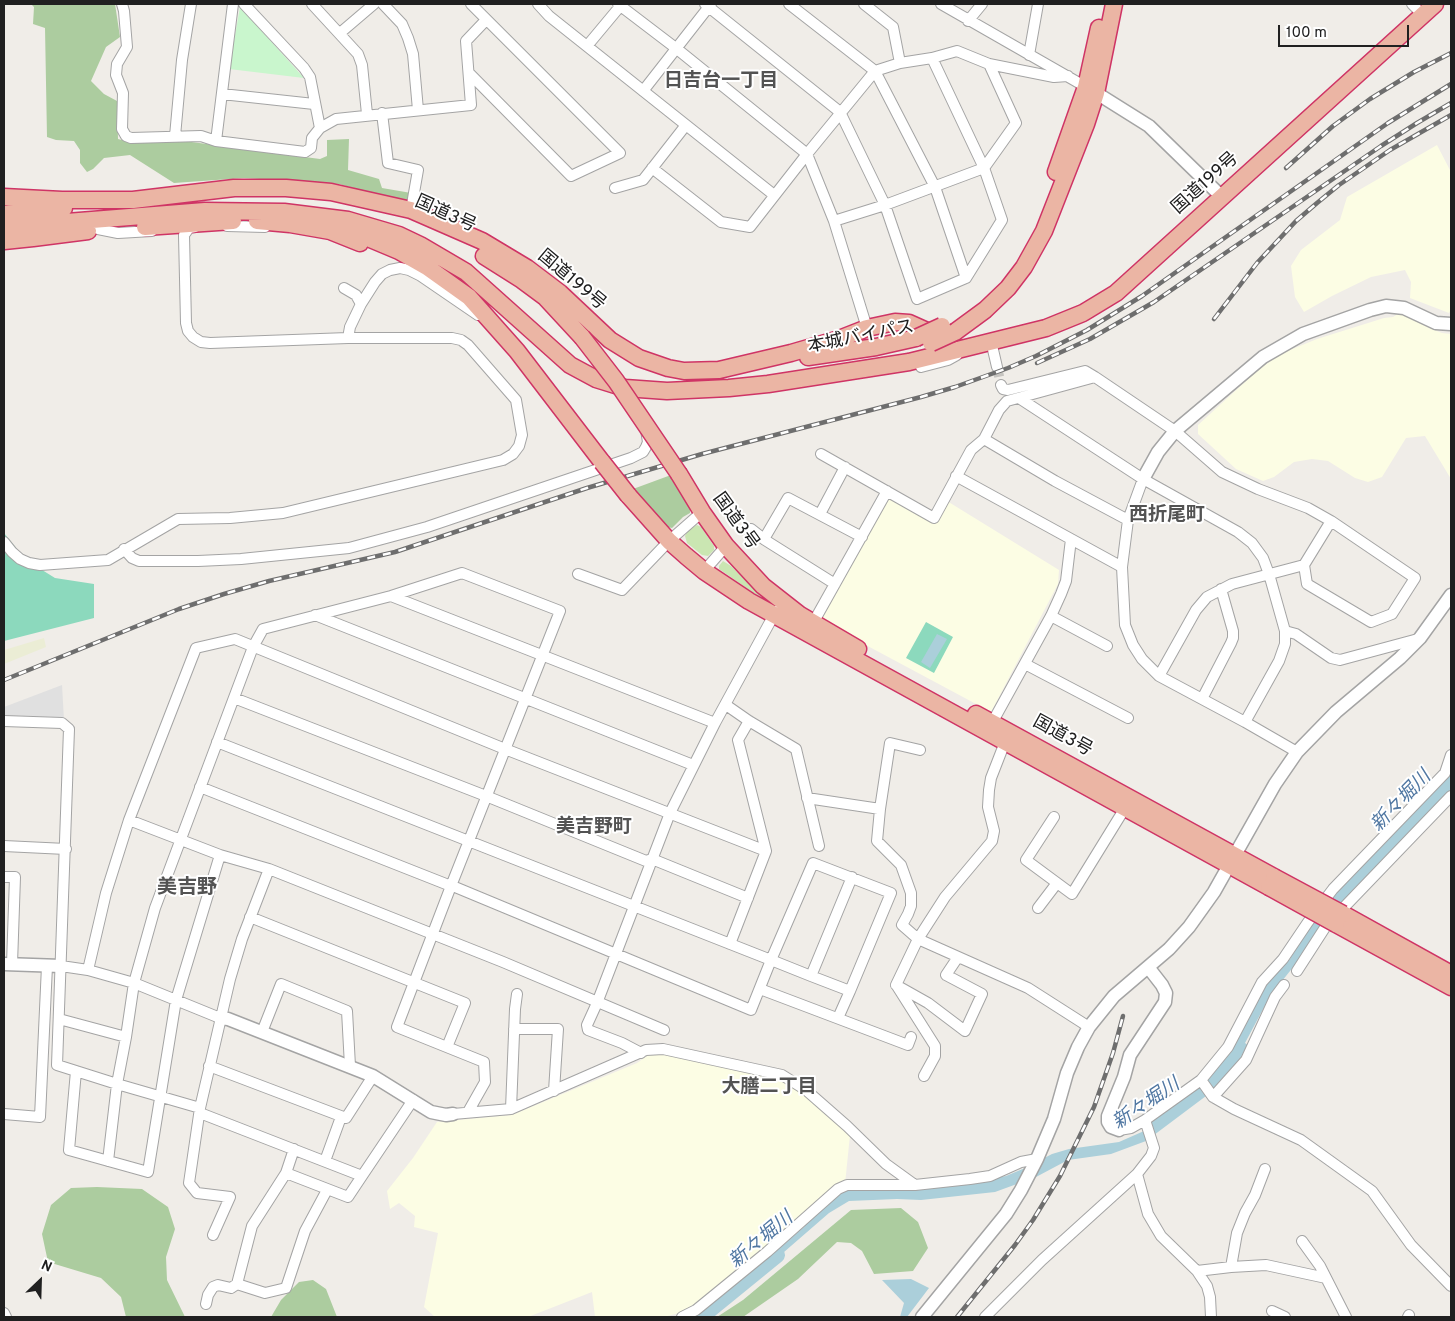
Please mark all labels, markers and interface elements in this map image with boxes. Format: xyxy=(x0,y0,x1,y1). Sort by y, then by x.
scale bar xyxy=(1280,15,1411,47)
text: 100 m xyxy=(1286,24,1327,43)
district label: 日吉台一丁目 xyxy=(664,71,778,93)
street label: 国道199号 xyxy=(1168,148,1244,220)
street label: 国道3号 xyxy=(411,192,479,238)
street label: 国道199号 xyxy=(533,246,609,316)
street label: 本城バイパス xyxy=(806,317,916,359)
street label: 国道3号 xyxy=(707,489,763,555)
district label: 西折尾町 xyxy=(1129,505,1205,527)
street label: 国道3号 xyxy=(1028,712,1096,762)
water label: 新々堀川 xyxy=(1367,767,1437,837)
district label: 美吉野町 xyxy=(556,817,632,839)
district label: 美吉野 xyxy=(157,877,217,901)
water label: 新々堀川 xyxy=(1109,1074,1185,1136)
district label: 大膳二丁目 xyxy=(722,1077,816,1099)
water label: 新々堀川 xyxy=(726,1208,798,1274)
north arrow xyxy=(15,1256,65,1306)
text: N xyxy=(38,1257,54,1277)

